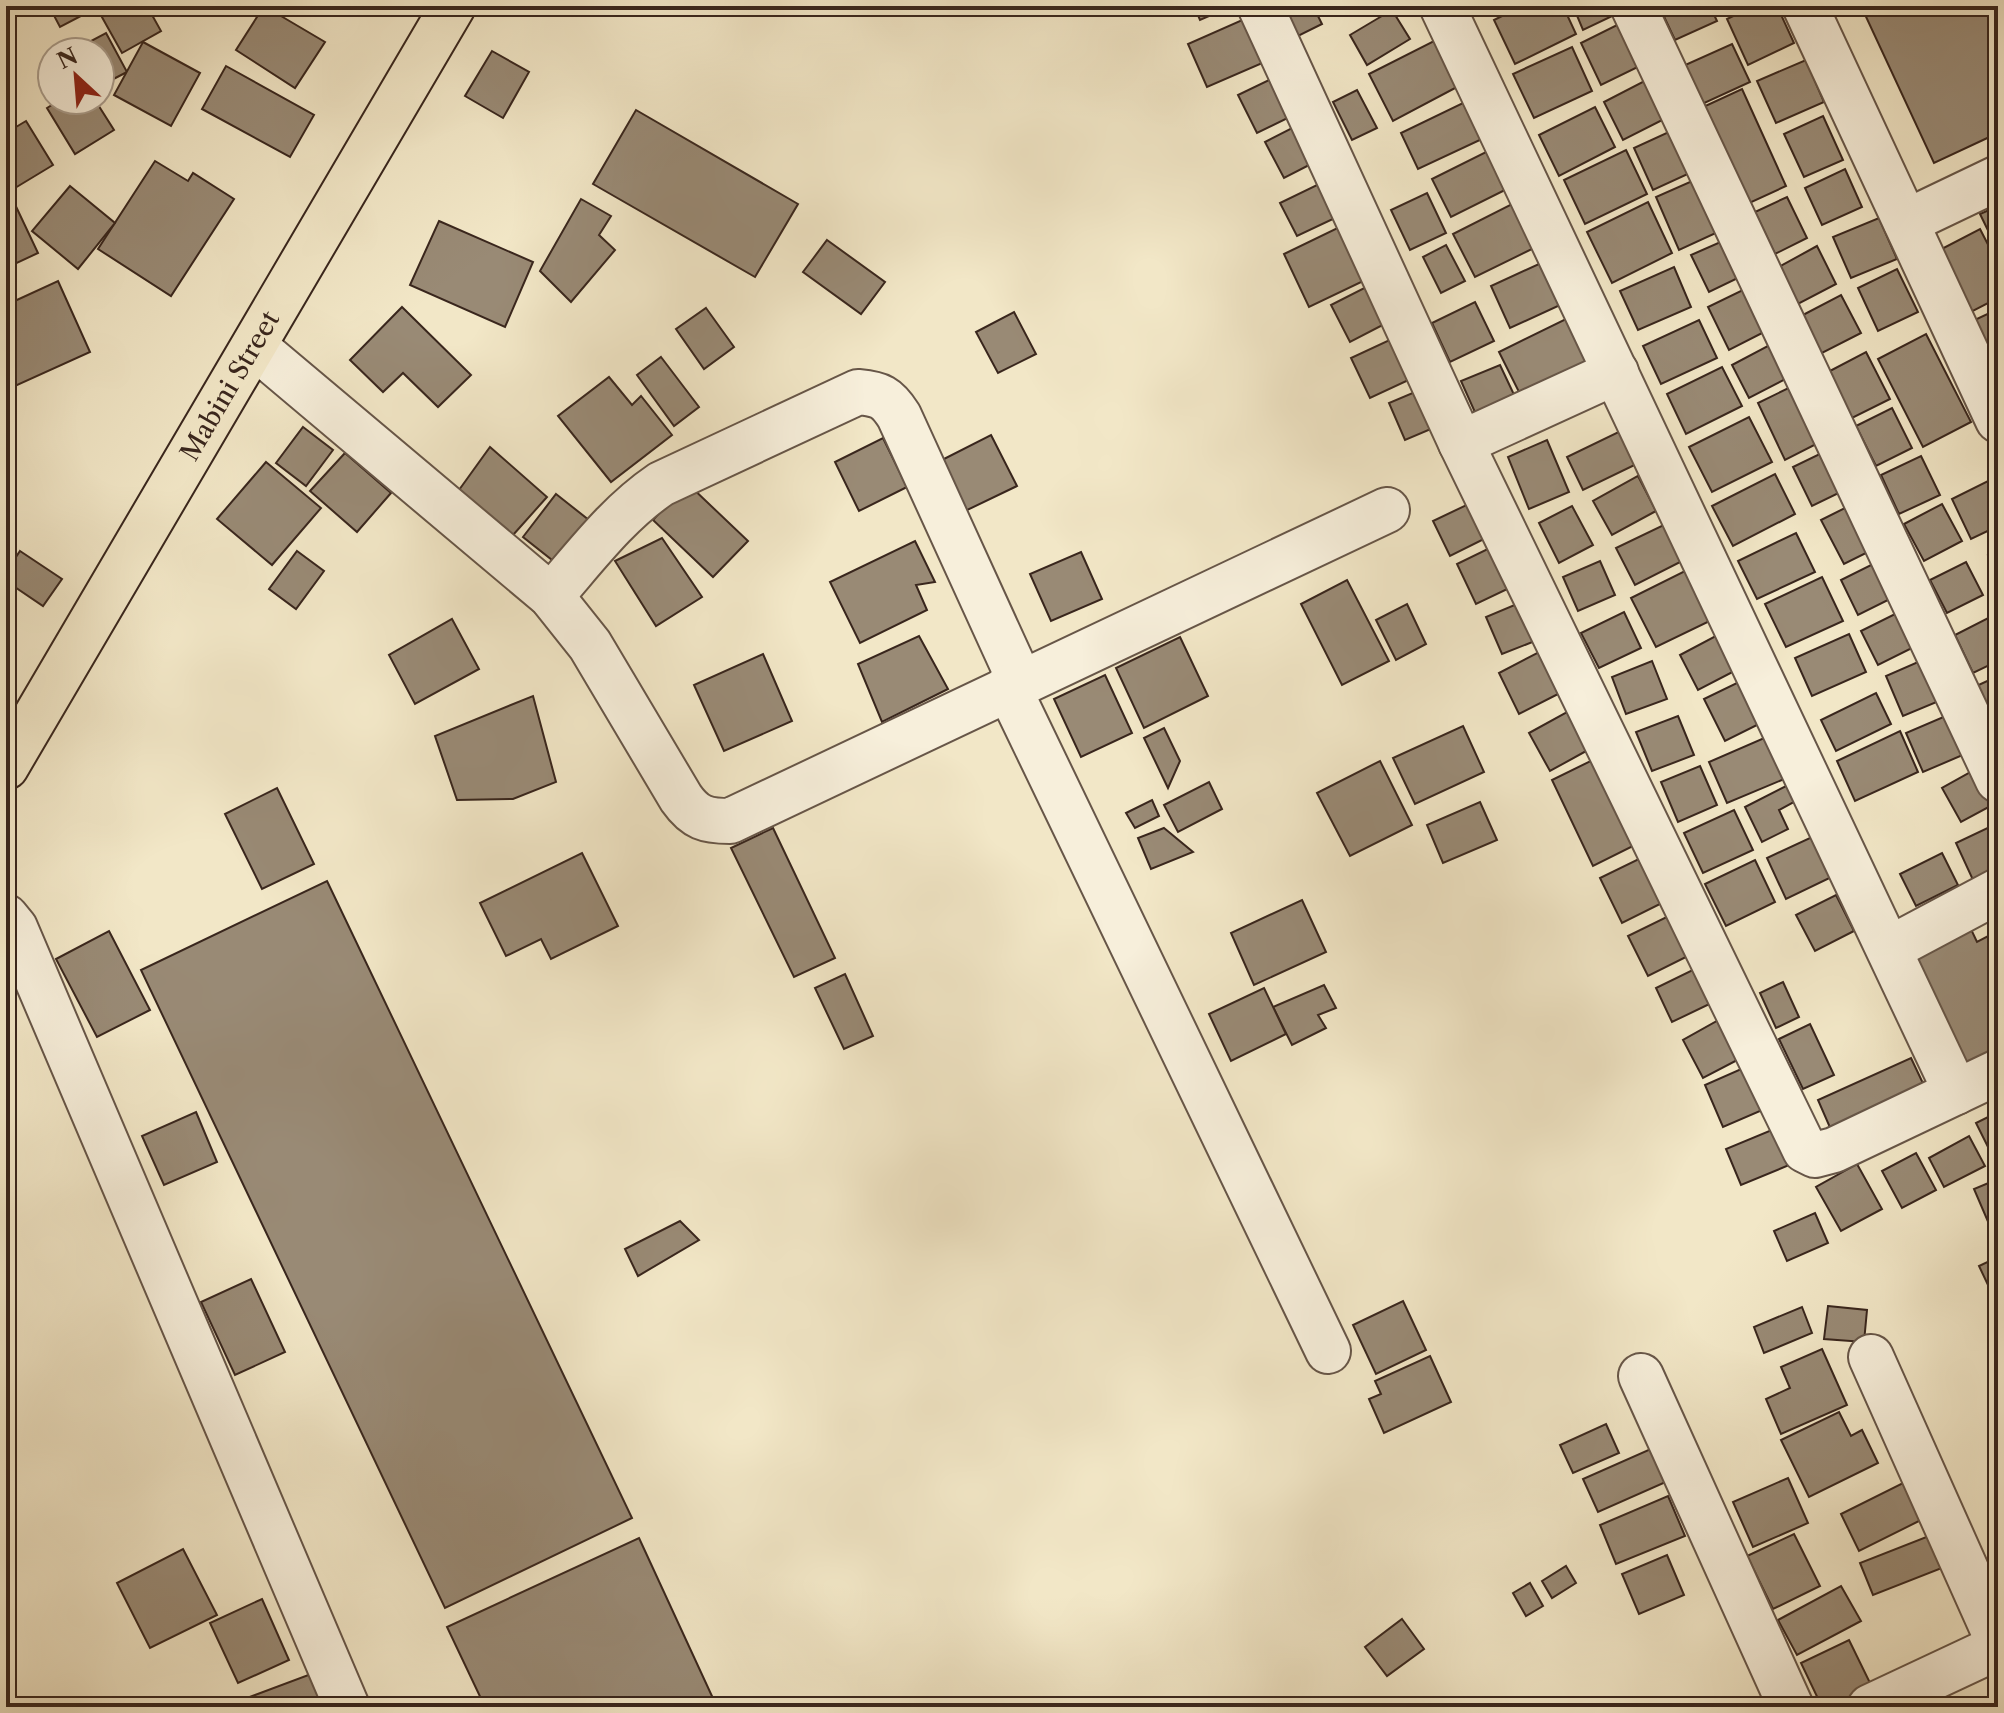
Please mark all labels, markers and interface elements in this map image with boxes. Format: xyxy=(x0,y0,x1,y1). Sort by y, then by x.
north arrow xyxy=(36,36,116,116)
text: N xyxy=(53,42,82,75)
street label: Mabini Street xyxy=(173,305,287,467)

